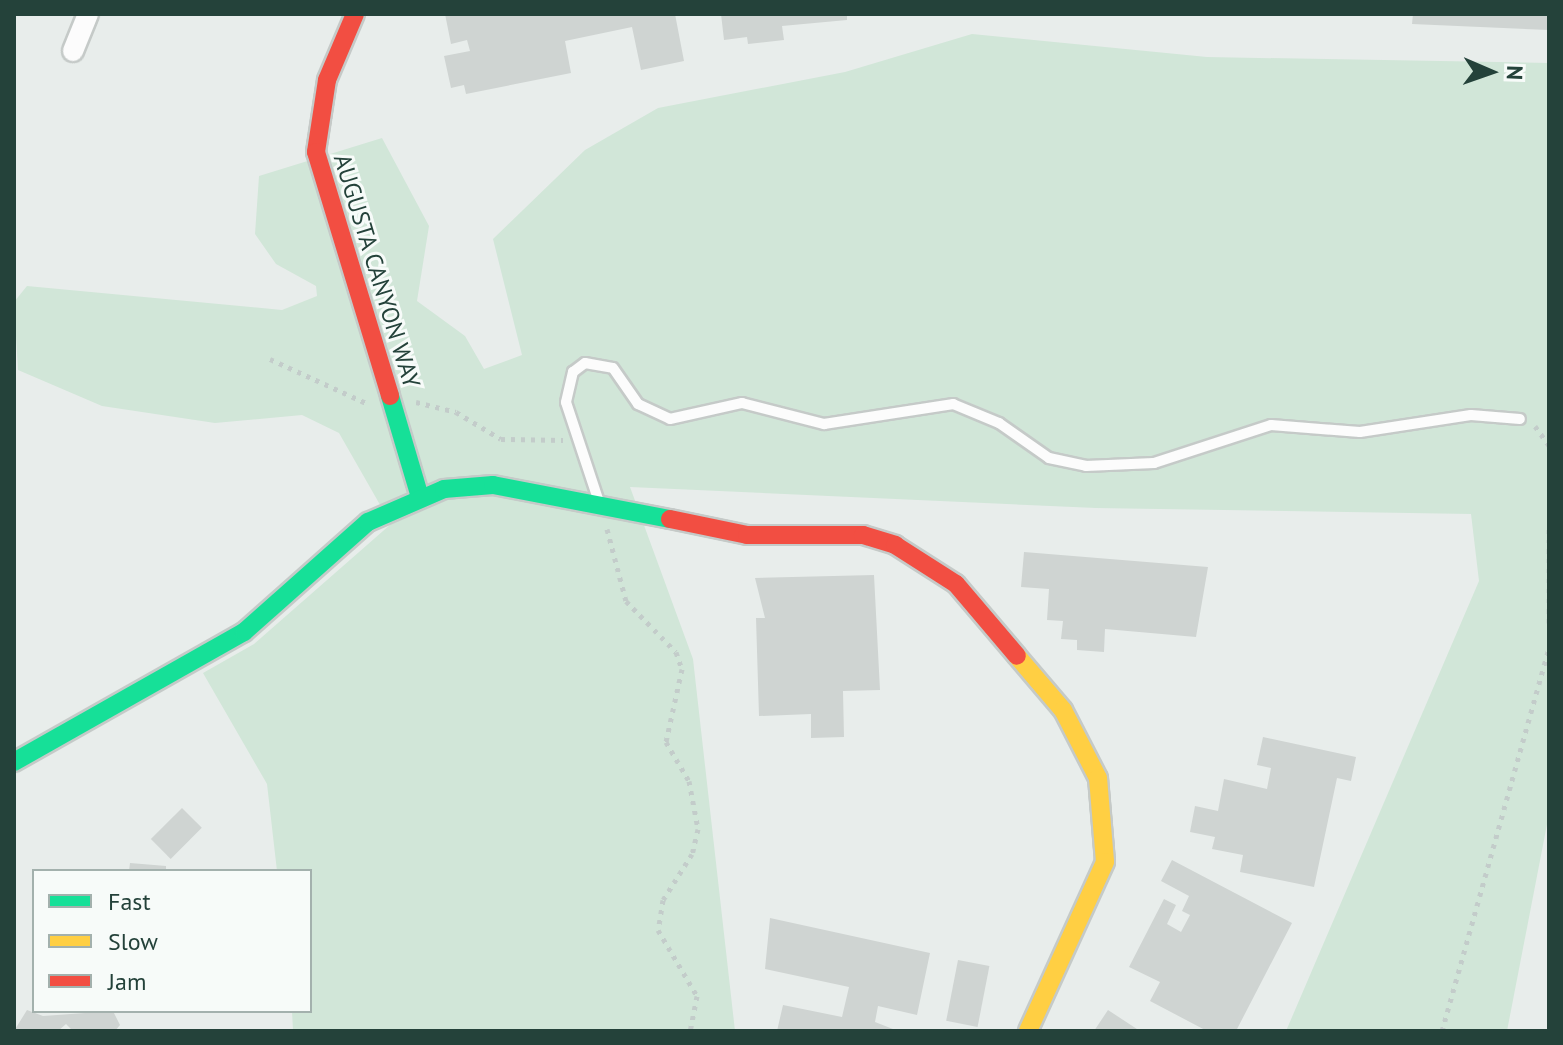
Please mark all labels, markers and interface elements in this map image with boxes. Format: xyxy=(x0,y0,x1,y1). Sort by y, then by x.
north arrow xyxy=(1451,32,1531,112)
text: N xyxy=(1501,65,1529,81)
street label: AUGUSTA CANYON WAY xyxy=(327,150,427,392)
legend xyxy=(32,869,312,1013)
text: Fast xyxy=(108,886,151,917)
text: Slow xyxy=(108,926,158,957)
text: Jam xyxy=(108,966,146,997)

